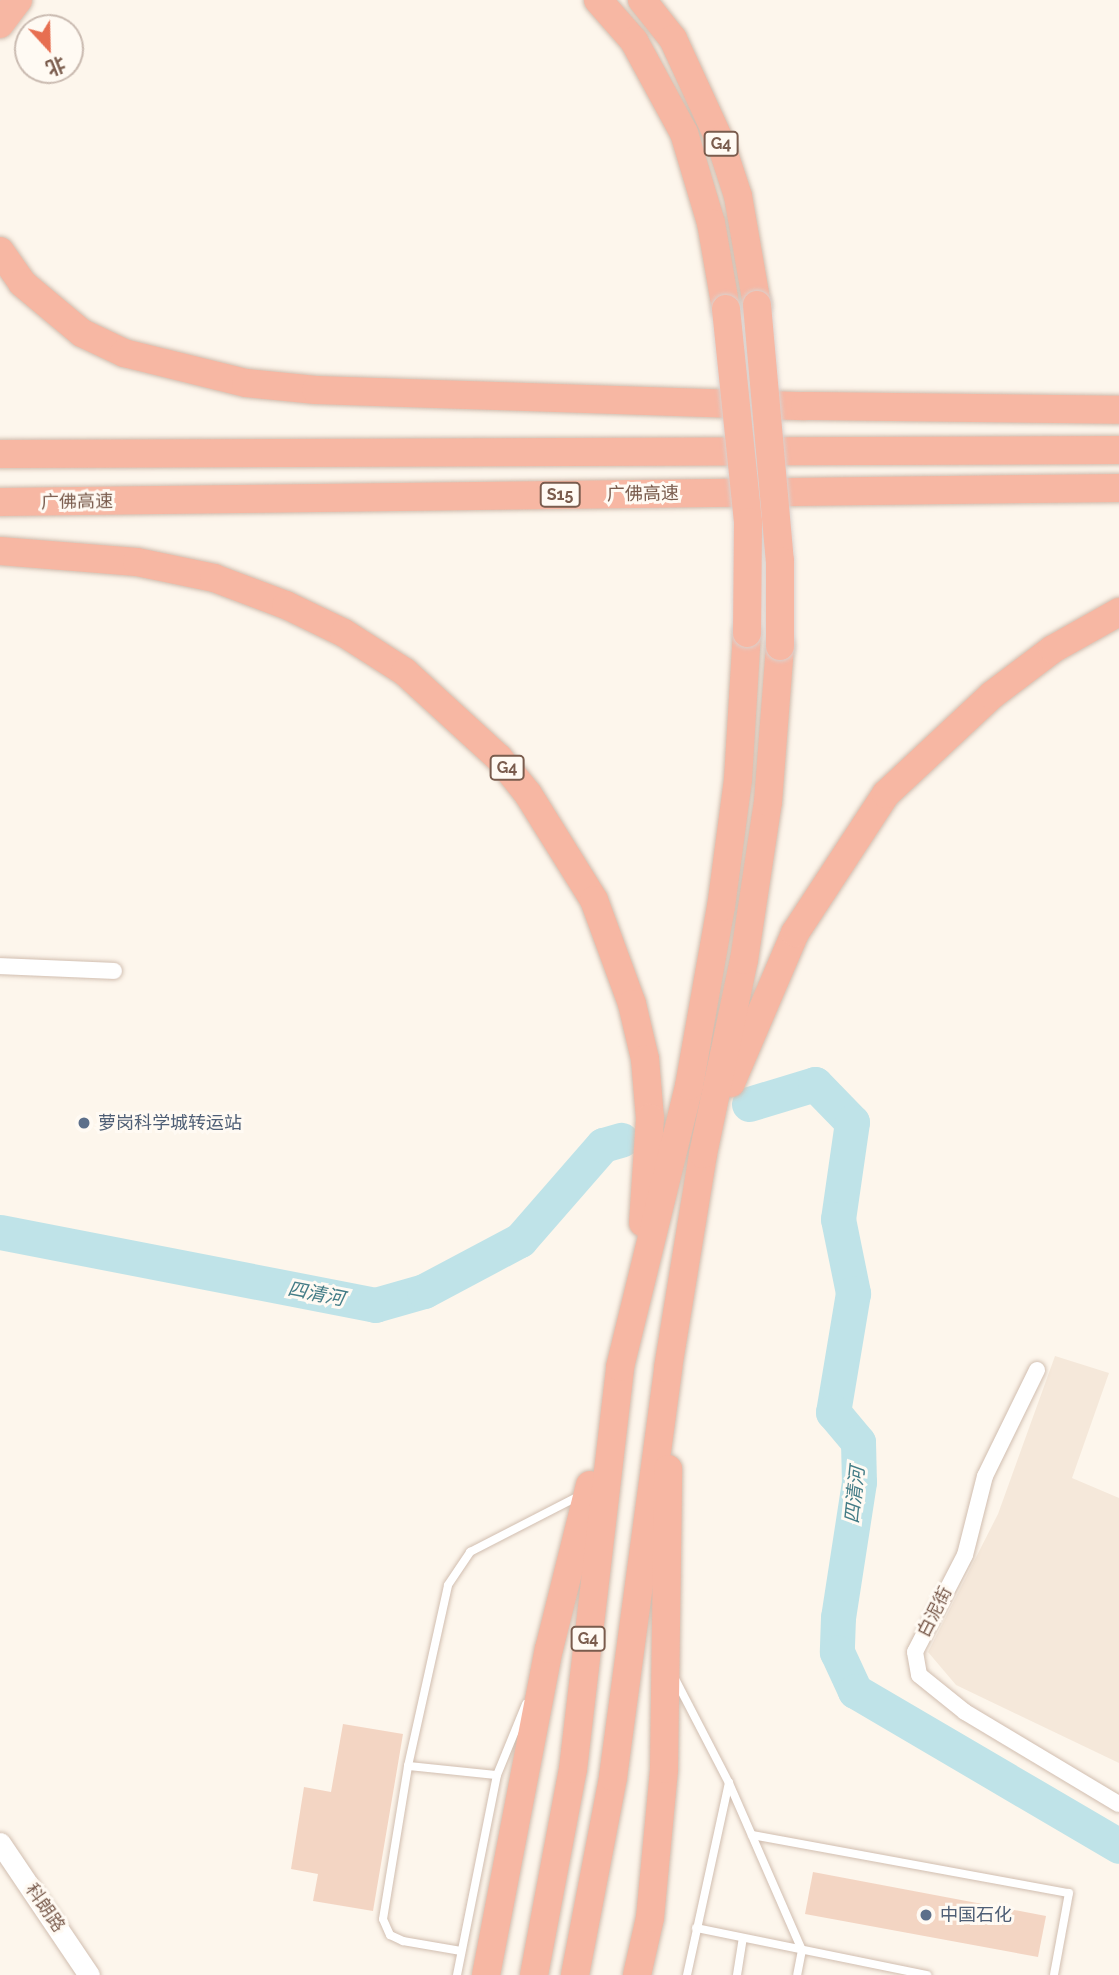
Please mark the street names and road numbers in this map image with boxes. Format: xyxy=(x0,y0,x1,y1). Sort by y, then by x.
road number: G4 xyxy=(704,132,738,156)
road number: S15 xyxy=(539,482,581,508)
street label: 广佛高速 xyxy=(607,483,679,505)
street label: 广佛高速 xyxy=(41,491,113,513)
road number: G4 xyxy=(490,755,524,780)
street label: 白泥街 xyxy=(913,1583,957,1641)
road number: G4 xyxy=(570,1626,606,1652)
street label: 科朗路 xyxy=(21,1880,69,1936)

